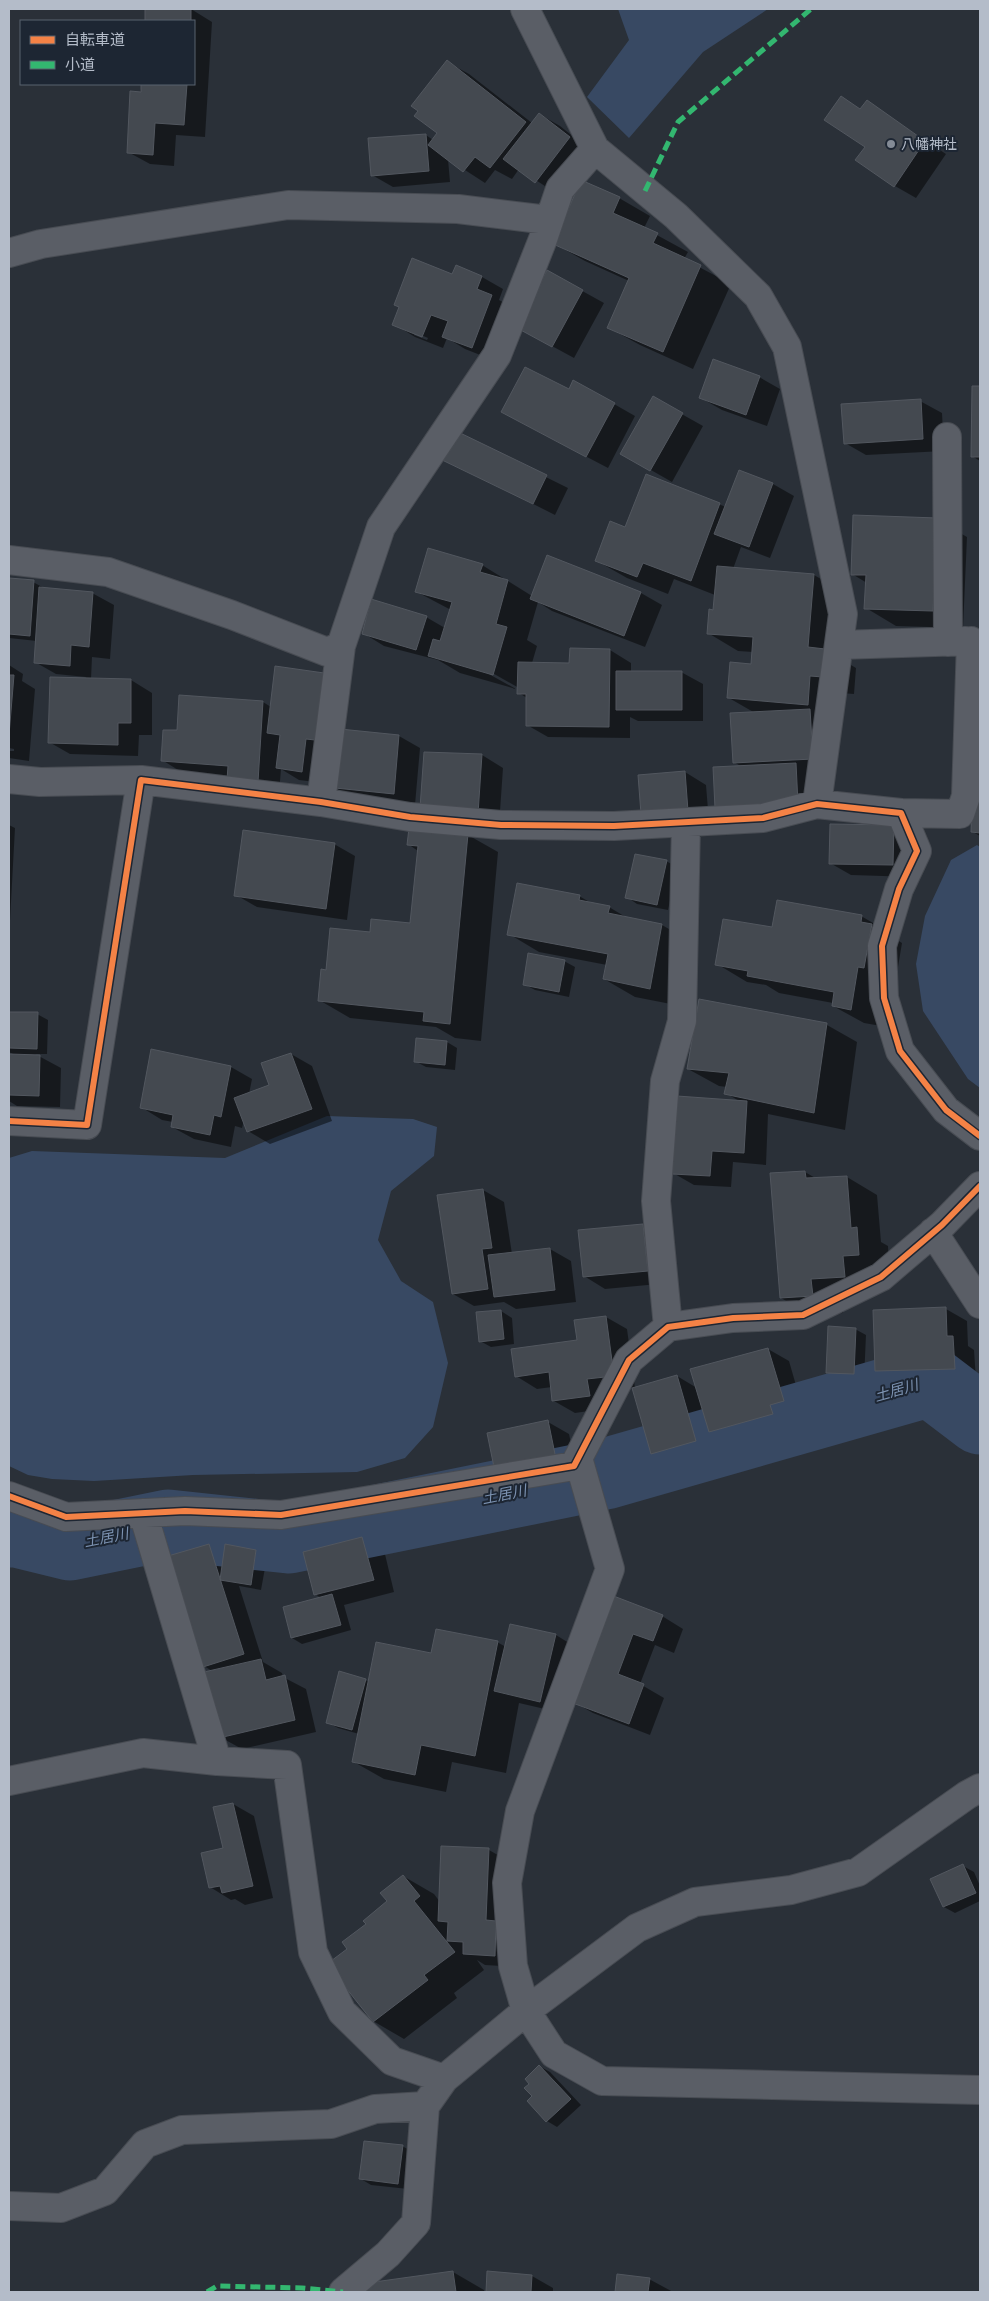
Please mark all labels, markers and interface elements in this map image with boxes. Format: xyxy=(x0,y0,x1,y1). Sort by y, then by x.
legend xyxy=(20,20,195,85)
text: 自転車道 xyxy=(65,31,125,48)
text: 小道 xyxy=(65,56,95,73)
place label: 八幡神社 xyxy=(901,136,957,152)
marker: 八幡神社 xyxy=(885,138,897,150)
water label: 土居川 xyxy=(872,1375,922,1404)
water label: 土居川 xyxy=(480,1481,530,1507)
water label: 土居川 xyxy=(82,1524,132,1550)

